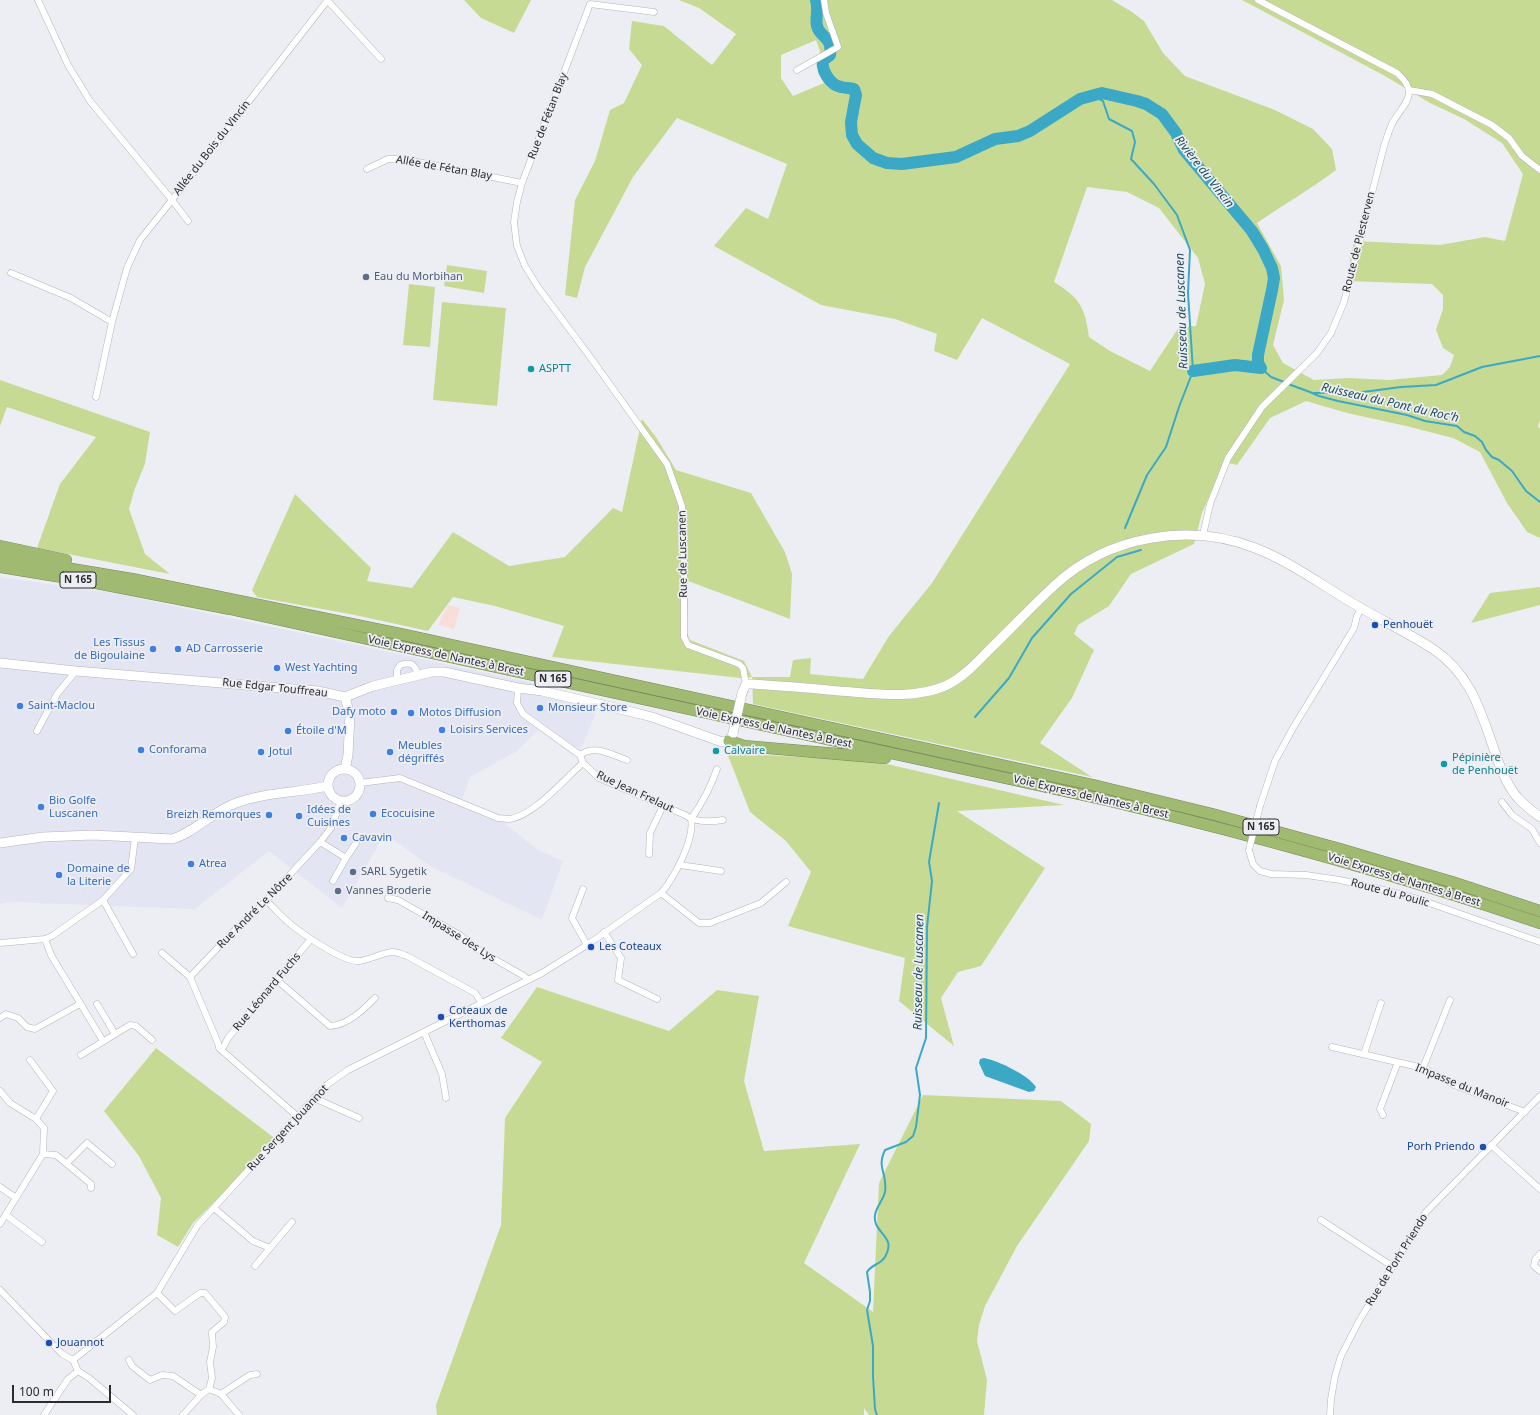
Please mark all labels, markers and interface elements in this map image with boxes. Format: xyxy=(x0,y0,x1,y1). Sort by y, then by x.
street label: Rue de Fétan Blay xyxy=(525,71,571,161)
street label: Allée du Bois du Vincin xyxy=(171,98,253,198)
water label: Rivière du Vincin xyxy=(1171,133,1237,211)
street label: Allée de Fétan Blay xyxy=(395,153,493,183)
street label: Route de Plesterven xyxy=(1340,190,1378,294)
water label: Ruisseau de Luscanen xyxy=(1173,253,1191,369)
place label: Eau du Morbihan xyxy=(374,270,463,284)
marker: Eau du Morbihan xyxy=(361,272,371,282)
place label: ASPTT xyxy=(539,362,571,376)
marker: ASPTT xyxy=(526,364,536,374)
water label: Ruisseau du Pont du Roc'h xyxy=(1320,380,1460,426)
street label: Rue de Luscanen xyxy=(676,510,690,598)
road number: N 165 xyxy=(60,572,96,588)
place label: Penhouët xyxy=(1383,618,1433,632)
marker: Penhouët xyxy=(1370,620,1380,630)
street label: Voie Express de Nantes à Brest xyxy=(367,633,525,679)
place label: Les Tissus de Bigoulaine xyxy=(74,636,145,662)
place label: AD Carrosserie xyxy=(186,642,263,656)
marker: Les Tissus de Bigoulaine xyxy=(148,644,158,654)
marker: AD Carrosserie xyxy=(173,644,183,654)
place label: West Yachting xyxy=(285,661,358,675)
marker: West Yachting xyxy=(272,663,282,673)
road number: N 165 xyxy=(535,671,571,687)
street label: Rue Edgar Touffreau xyxy=(222,676,328,700)
place label: Saint-Maclou xyxy=(28,699,95,713)
marker: Saint-Maclou xyxy=(15,701,25,711)
place label: Monsieur Store xyxy=(548,701,627,715)
marker: Monsieur Store xyxy=(535,703,545,713)
place label: Dafy moto xyxy=(332,705,386,719)
street label: Voie Express de Nantes à Brest xyxy=(695,705,853,751)
place label: Motos Diffusion xyxy=(419,706,501,720)
marker: Dafy moto xyxy=(389,707,399,717)
marker: Motos Diffusion xyxy=(406,708,416,718)
place label: Loisirs Services xyxy=(450,723,528,737)
place label: Étoile d'M xyxy=(296,724,347,738)
marker: Loisirs Services xyxy=(437,725,447,735)
marker: Étoile d'M xyxy=(283,726,293,736)
place label: Meubles dégriffés xyxy=(398,739,444,765)
place label: Conforama xyxy=(149,743,207,757)
place label: Calvaire xyxy=(724,744,765,758)
marker: Conforama xyxy=(136,745,146,755)
place label: Jotul xyxy=(269,745,292,759)
marker: Calvaire xyxy=(711,746,721,756)
marker: Jotul xyxy=(256,747,266,757)
marker: Meubles dégriffés xyxy=(385,747,395,757)
place label: Pépinière de Penhouët xyxy=(1452,751,1518,777)
marker: Pépinière de Penhouët xyxy=(1439,759,1449,769)
street label: Rue Jean Frelaut xyxy=(594,768,676,816)
street label: Voie Express de Nantes à Brest xyxy=(1012,773,1170,821)
place label: Bio Golfe Luscanen xyxy=(49,794,98,820)
marker: Bio Golfe Luscanen xyxy=(36,802,46,812)
place label: Idées de Cuisines xyxy=(307,803,351,829)
place label: Ecocuisine xyxy=(381,807,435,821)
place label: Breizh Remorques xyxy=(166,808,261,822)
marker: Ecocuisine xyxy=(368,809,378,819)
marker: Breizh Remorques xyxy=(264,810,274,820)
marker: Idées de Cuisines xyxy=(294,811,304,821)
road number: N 165 xyxy=(1243,819,1279,835)
place label: Cavavin xyxy=(352,831,392,845)
marker: Cavavin xyxy=(339,833,349,843)
street label: Voie Express de Nantes à Brest xyxy=(1326,850,1482,910)
place label: Atrea xyxy=(199,857,227,871)
marker: Atrea xyxy=(186,859,196,869)
place label: Domaine de la Literie xyxy=(67,862,130,888)
place label: SARL Sygetik xyxy=(361,865,427,879)
marker: SARL Sygetik xyxy=(348,867,358,877)
marker: Domaine de la Literie xyxy=(54,870,64,880)
street label: Rue André Le Nôtre xyxy=(215,871,295,951)
street label: Route du Poulic xyxy=(1349,876,1431,910)
place label: Vannes Broderie xyxy=(346,884,431,898)
marker: Vannes Broderie xyxy=(333,886,343,896)
street label: Impasse des Lys xyxy=(420,909,498,965)
water label: Ruisseau de Luscanen xyxy=(911,914,927,1030)
place label: Les Coteaux xyxy=(599,940,662,954)
marker: Les Coteaux xyxy=(586,942,596,952)
street label: Rue Léonard Fuchs xyxy=(230,950,304,1034)
place label: Coteaux de Kerthomas xyxy=(449,1004,507,1030)
marker: Coteaux de Kerthomas xyxy=(436,1012,446,1022)
street label: Impasse du Manoir xyxy=(1413,1061,1511,1111)
street label: Rue Sergent Jouannot xyxy=(245,1082,331,1174)
place label: Porh Priendo xyxy=(1407,1140,1475,1154)
marker: Porh Priendo xyxy=(1478,1142,1488,1152)
street label: Rue de Porh Priendo xyxy=(1363,1211,1431,1309)
place label: Jouannot xyxy=(57,1336,104,1350)
marker: Jouannot xyxy=(44,1338,54,1348)
scale bar xyxy=(14,1377,113,1403)
text: 100 m xyxy=(19,1383,54,1400)

